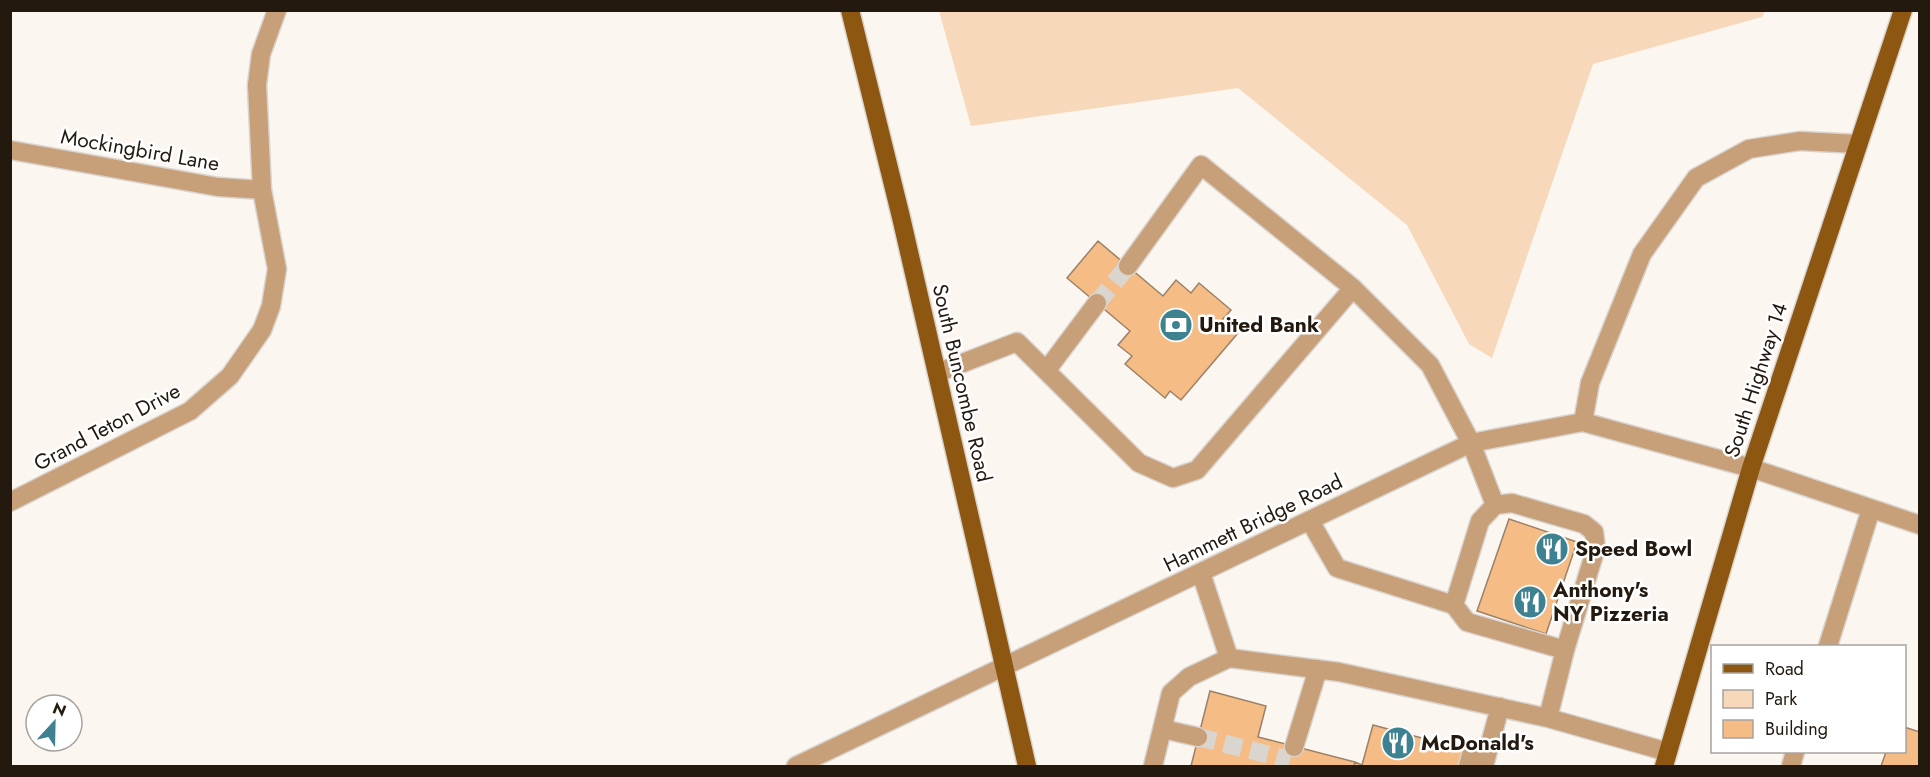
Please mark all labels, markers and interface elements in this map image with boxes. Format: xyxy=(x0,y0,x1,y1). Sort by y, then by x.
street label: Mockingbird Lane xyxy=(58,121,222,179)
street label: South Buncombe Road xyxy=(925,281,999,485)
street label: South Highway 14 xyxy=(1717,299,1795,461)
bank icon: United Bank xyxy=(1158,307,1194,343)
place label: United Bank xyxy=(1199,310,1319,340)
street label: Grand Teton Drive xyxy=(28,376,186,478)
street label: Hammett Bridge Road xyxy=(1158,467,1348,579)
restaurant icon: Speed Bowl xyxy=(1534,531,1570,567)
place label: Speed Bowl xyxy=(1575,534,1692,564)
place label: Anthony's NY Pizzeria xyxy=(1552,575,1669,629)
restaurant icon: Anthony's NY Pizzeria xyxy=(1512,584,1548,620)
legend xyxy=(1711,645,1906,753)
text: Road xyxy=(1765,656,1804,682)
text: Park xyxy=(1765,686,1797,712)
north arrow xyxy=(24,693,84,753)
text: N xyxy=(49,697,70,723)
text: Building xyxy=(1765,716,1828,742)
restaurant icon: McDonald's xyxy=(1380,725,1416,761)
place label: McDonald's xyxy=(1421,728,1534,758)

